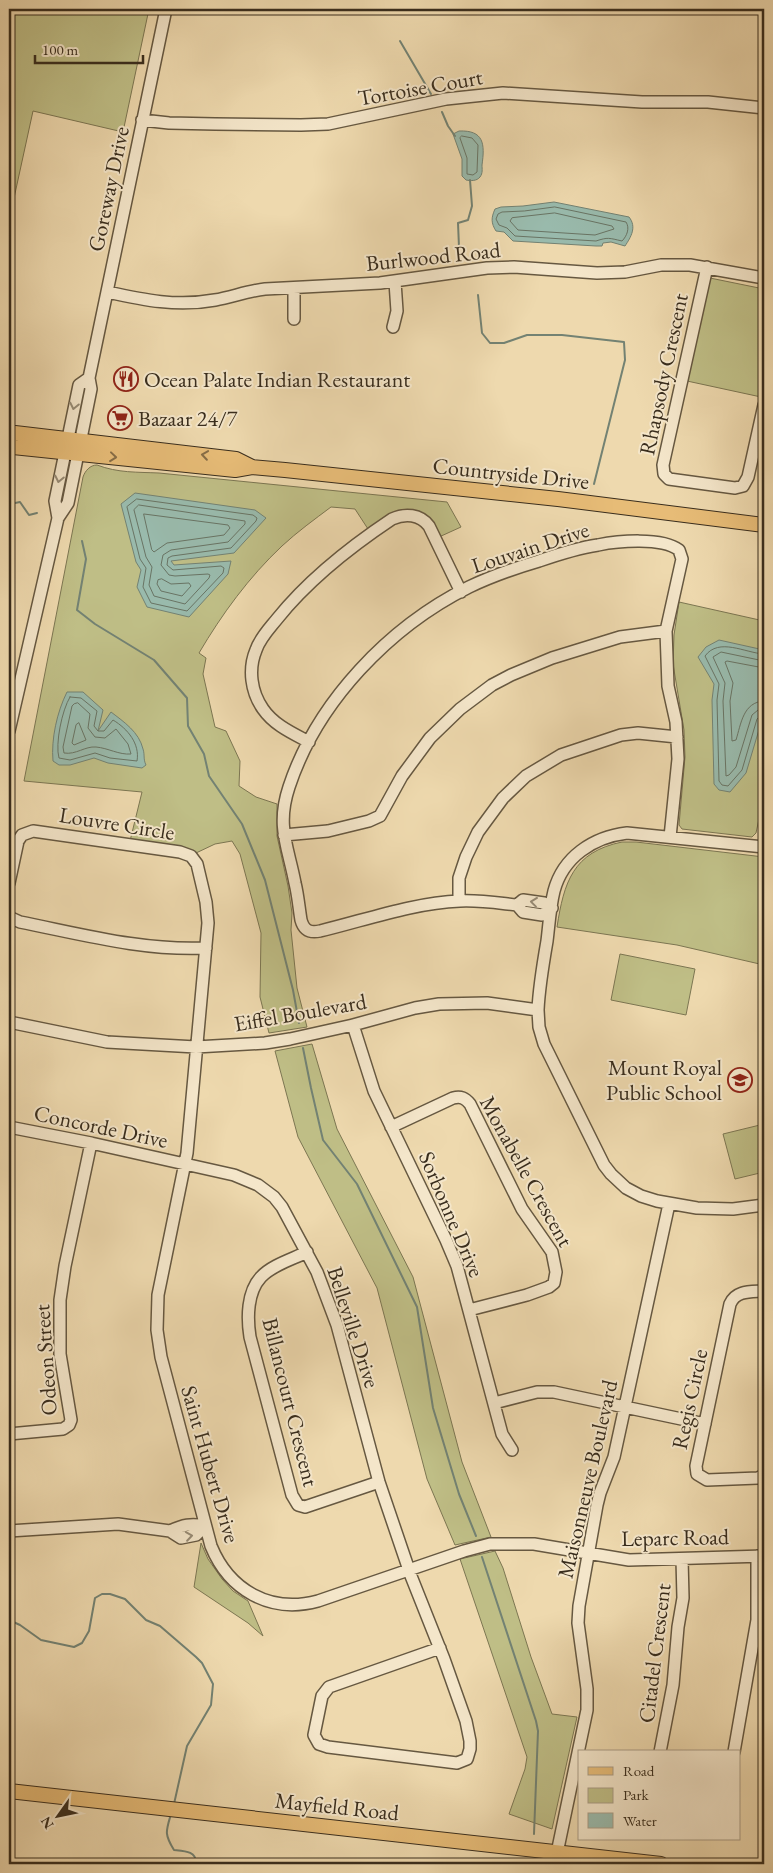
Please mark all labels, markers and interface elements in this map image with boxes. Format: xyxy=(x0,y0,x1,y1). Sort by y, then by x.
scale bar xyxy=(35,32,142,64)
text: 100 m xyxy=(42,40,79,59)
street label: Tortoise Court xyxy=(355,62,485,113)
street label: Goreway Drive xyxy=(81,123,136,254)
street label: Burlwood Road xyxy=(364,235,503,278)
street label: Rhapsody Crescent xyxy=(632,290,695,458)
place label: Ocean Palate Indian Restaurant xyxy=(144,365,410,394)
restaurant icon: Ocean Palate Indian Restaurant xyxy=(113,366,139,392)
one-way arrow xyxy=(69,401,80,410)
place label: Bazaar 24/7 xyxy=(138,404,238,433)
supermarket icon: Bazaar 24/7 xyxy=(107,405,133,431)
one-way arrow xyxy=(201,450,210,460)
street label: Countryside Drive xyxy=(431,451,591,496)
one-way arrow xyxy=(109,452,117,463)
one-way arrow xyxy=(54,474,65,483)
street label: Louvain Drive xyxy=(468,515,593,580)
street label: Louvre Circle xyxy=(57,800,177,847)
one-way arrow xyxy=(530,897,539,907)
street label: Eiffel Boulevard xyxy=(232,986,369,1038)
place label: Mount Royal Public School xyxy=(606,1053,722,1107)
school or university icon: Mount Royal Public School xyxy=(727,1067,753,1093)
street label: Monabelle Crescent xyxy=(473,1091,580,1252)
street label: Concorde Drive xyxy=(31,1098,171,1155)
street label: Sorbonne Drive xyxy=(412,1147,491,1282)
street label: Belleville Drive xyxy=(320,1263,387,1392)
street label: Odeon Street xyxy=(27,1303,64,1417)
street label: Billancourt Crescent xyxy=(255,1315,326,1490)
street label: Regis Circle xyxy=(665,1346,714,1452)
street label: Maisonneuve Boulevard xyxy=(551,1376,625,1581)
street label: Saint Hubert Drive xyxy=(174,1382,247,1547)
street label: Leparc Road xyxy=(621,1522,730,1553)
one-way arrow xyxy=(185,1531,193,1542)
street label: Citadel Crescent xyxy=(632,1582,677,1724)
legend xyxy=(578,1750,740,1840)
text: Road xyxy=(623,1761,655,1780)
text: Park xyxy=(623,1785,650,1804)
street label: Mayfield Road xyxy=(274,1786,401,1828)
north arrow xyxy=(32,1790,82,1840)
text: Water xyxy=(623,1811,657,1830)
text: N xyxy=(36,1813,58,1833)

